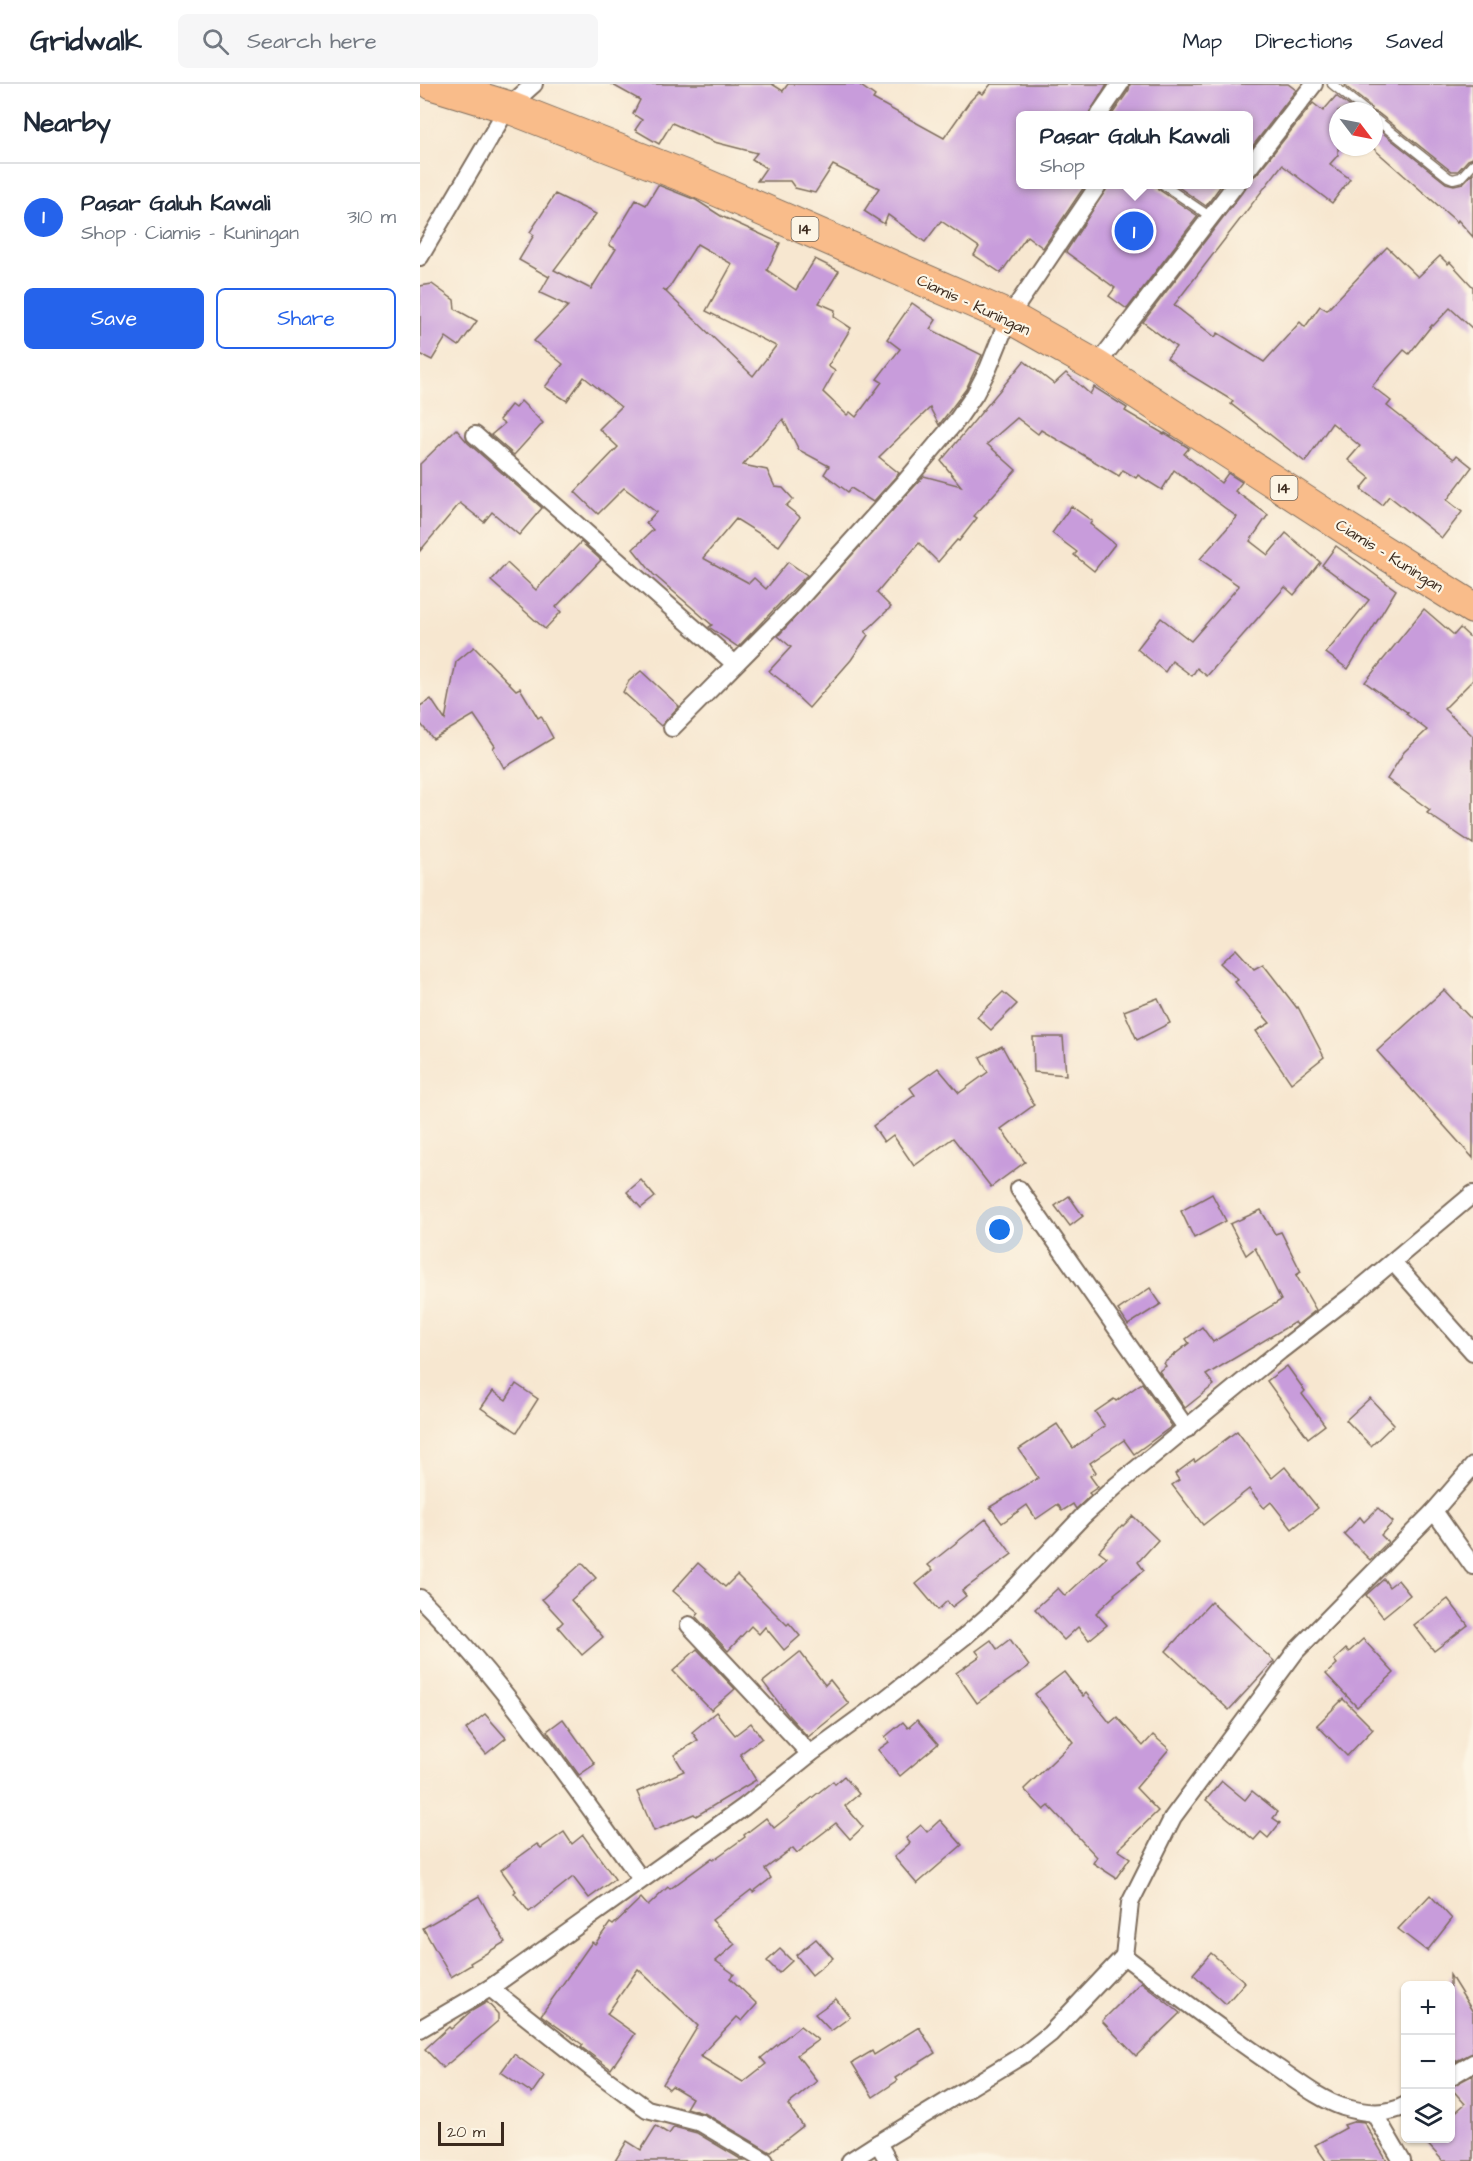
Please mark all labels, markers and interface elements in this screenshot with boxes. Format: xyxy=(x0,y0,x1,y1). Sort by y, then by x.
search box xyxy=(178,14,598,68)
text: Gridwalk xyxy=(30,22,142,61)
icon: search xyxy=(199,25,232,58)
text: Search here xyxy=(247,26,377,57)
text: Map xyxy=(1182,27,1222,56)
text: Directions xyxy=(1255,27,1353,56)
text: Saved xyxy=(1386,27,1443,56)
north arrow xyxy=(1329,102,1383,156)
text: Nearby xyxy=(24,105,111,141)
popup xyxy=(1016,111,1253,189)
text: Pasar Galuh Kawali xyxy=(1040,121,1229,152)
text: Shop xyxy=(1040,152,1085,180)
text: Pasar Galuh Kawali xyxy=(81,188,270,219)
text: 1 xyxy=(42,203,45,231)
text: 310 m xyxy=(347,203,396,231)
pin: 1 xyxy=(1114,208,1154,254)
road number: 14 xyxy=(792,217,818,241)
text: Shop · Ciamis - Kuningan xyxy=(81,219,299,247)
street label: Ciamis - Kuningan xyxy=(913,269,1034,342)
button: Save xyxy=(24,288,204,349)
button: Share xyxy=(216,288,396,349)
road number: 14 xyxy=(1270,476,1298,500)
street label: Ciamis - Kuningan xyxy=(1331,514,1448,599)
your location xyxy=(985,1215,1014,1244)
map controls xyxy=(1401,1981,1455,2143)
button: + xyxy=(1401,1981,1455,2035)
button: − xyxy=(1401,2035,1455,2089)
button: layers xyxy=(1401,2089,1455,2143)
scale bar xyxy=(438,2119,504,2146)
text: 20 m xyxy=(447,2121,485,2143)

